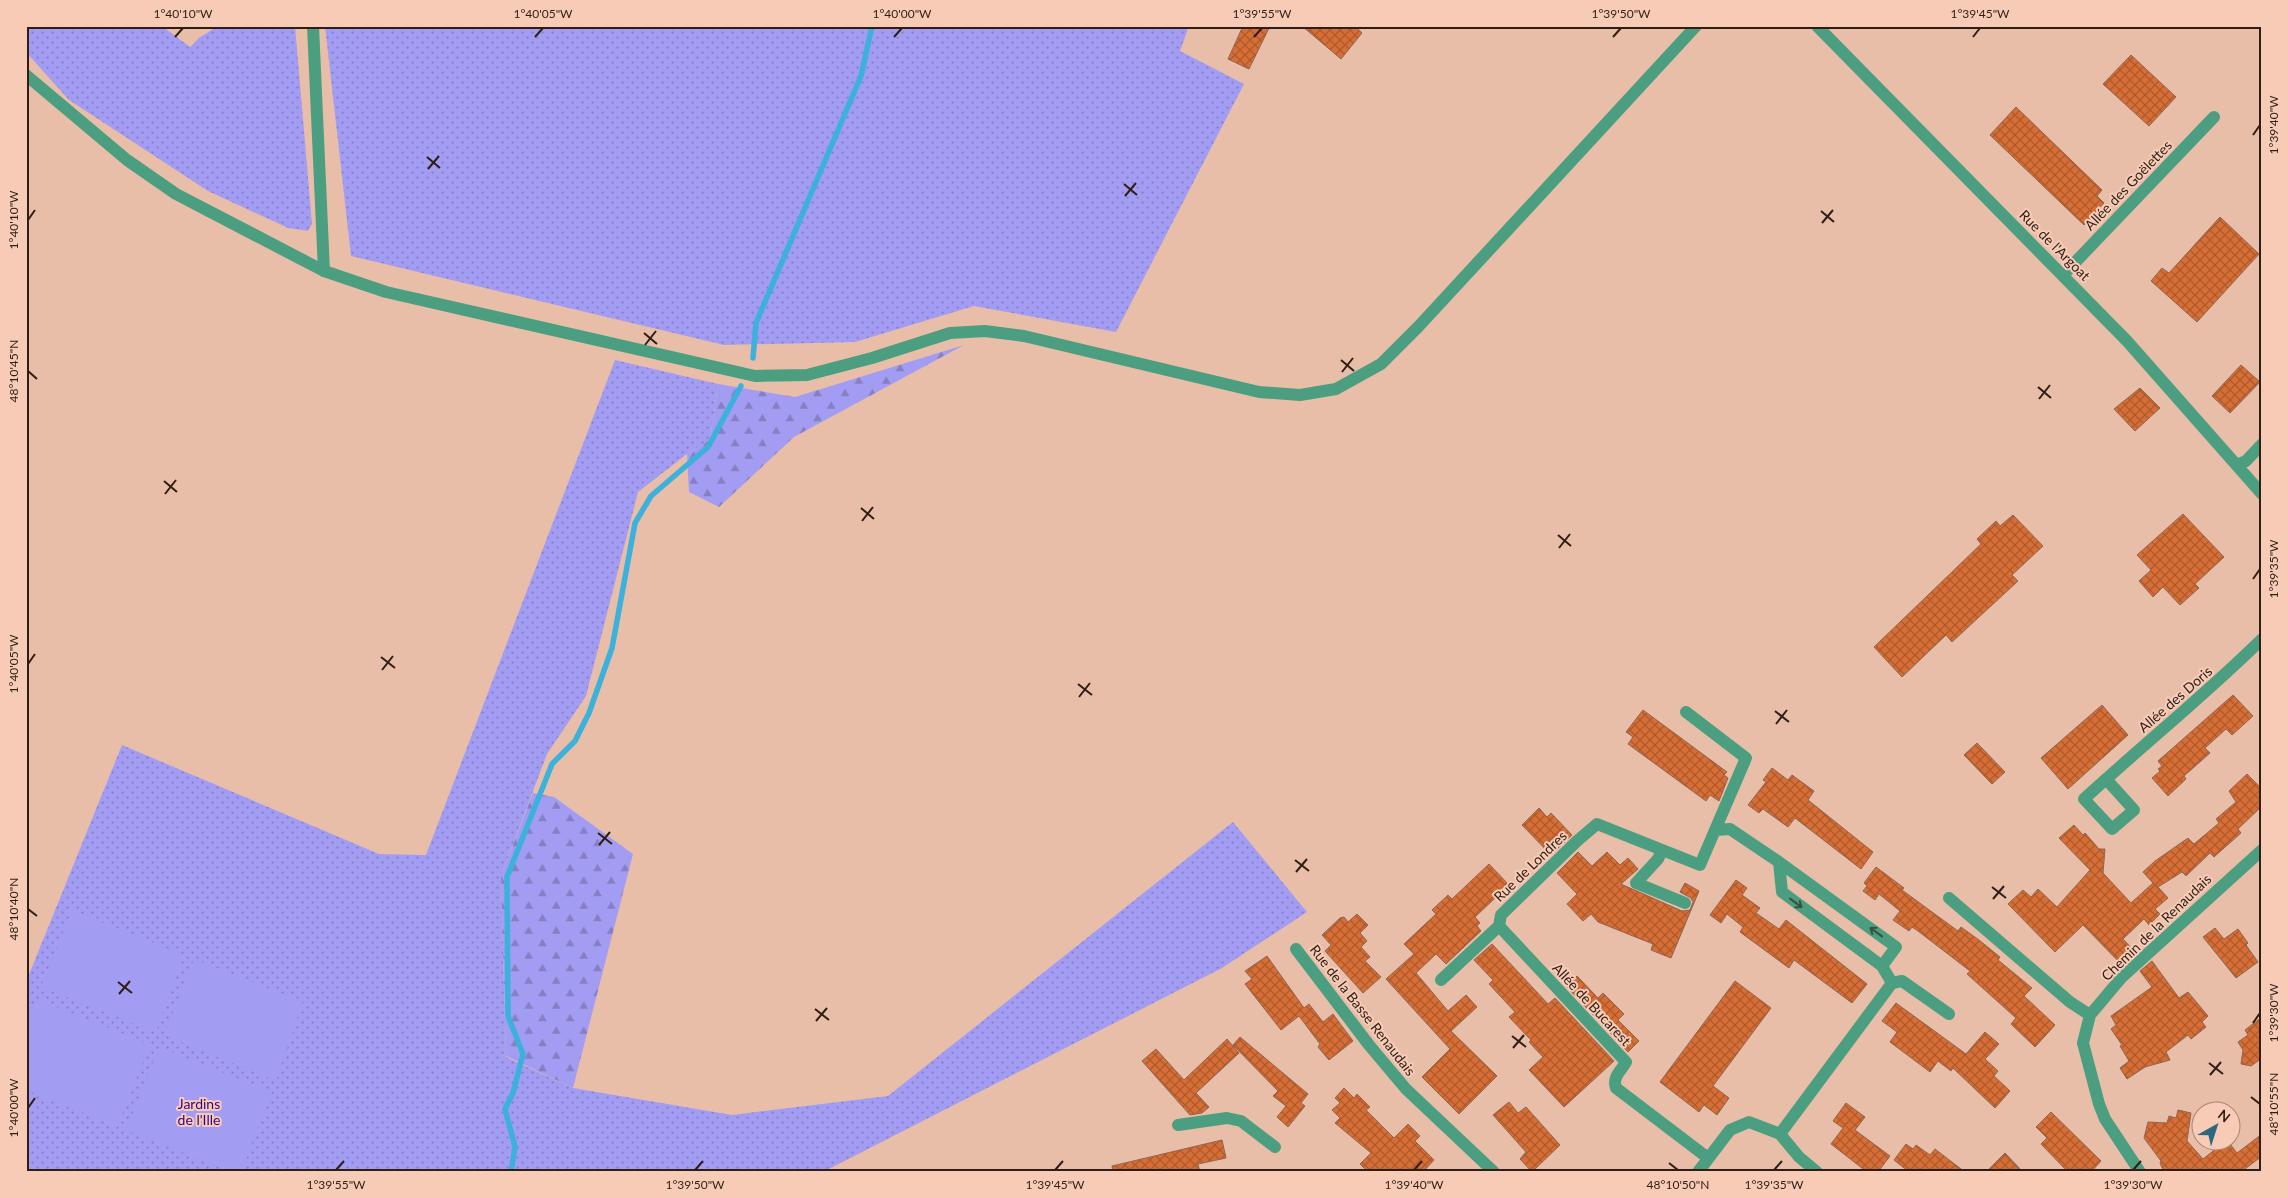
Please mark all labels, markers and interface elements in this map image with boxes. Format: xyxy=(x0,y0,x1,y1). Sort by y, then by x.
text: 1°40'10"W xyxy=(153,6,213,21)
text: 1°40'05"W xyxy=(513,6,573,21)
text: 1°40'00"W xyxy=(872,6,932,21)
text: 1°39'55"W xyxy=(1232,6,1292,21)
text: 1°39'50"W xyxy=(1591,6,1651,21)
text: 1°39'45"W xyxy=(1950,6,2010,21)
text: 1°39'40"W xyxy=(2266,95,2281,155)
street label: Allée des Goëlettes xyxy=(2081,137,2175,233)
text: 1°40'10"W xyxy=(6,190,21,250)
street label: Rue de l'Argoat xyxy=(2016,206,2094,284)
text: 48°10'45"N xyxy=(6,340,21,402)
text: 1°39'35"W xyxy=(2266,539,2281,599)
text: 1°40'05"W xyxy=(6,634,21,694)
street label: Allée des Doris xyxy=(2135,662,2215,736)
street label: Rue de Londres xyxy=(1490,827,1570,905)
street label: Chemin de la Renaudais xyxy=(2098,870,2214,984)
text: 48°10'40"N xyxy=(6,878,21,940)
one-way arrow xyxy=(1789,898,1803,908)
one-way arrow xyxy=(1869,927,1883,937)
street label: Rue de la Basse Renaudais xyxy=(1307,941,1419,1079)
street label: Allée de Bucarest xyxy=(1549,959,1635,1049)
text: 1°39'30"W xyxy=(2266,983,2281,1043)
text: 48°10'55"N xyxy=(2266,1073,2281,1135)
text: 1°40'00"W xyxy=(6,1078,21,1138)
park label: Jardins de l'Ille xyxy=(178,1095,220,1128)
north arrow xyxy=(2190,1100,2240,1150)
text: N xyxy=(2215,1106,2234,1126)
text: 1°39'55"W xyxy=(306,1177,366,1192)
text: 1°39'50"W xyxy=(665,1177,725,1192)
text: 1°39'45"W xyxy=(1025,1177,1085,1192)
text: 1°39'40"W xyxy=(1384,1177,1444,1192)
text: 48°10'50"N xyxy=(1647,1177,1709,1192)
text: 1°39'35"W xyxy=(1744,1177,1804,1192)
text: 1°39'30"W xyxy=(2103,1177,2163,1192)

